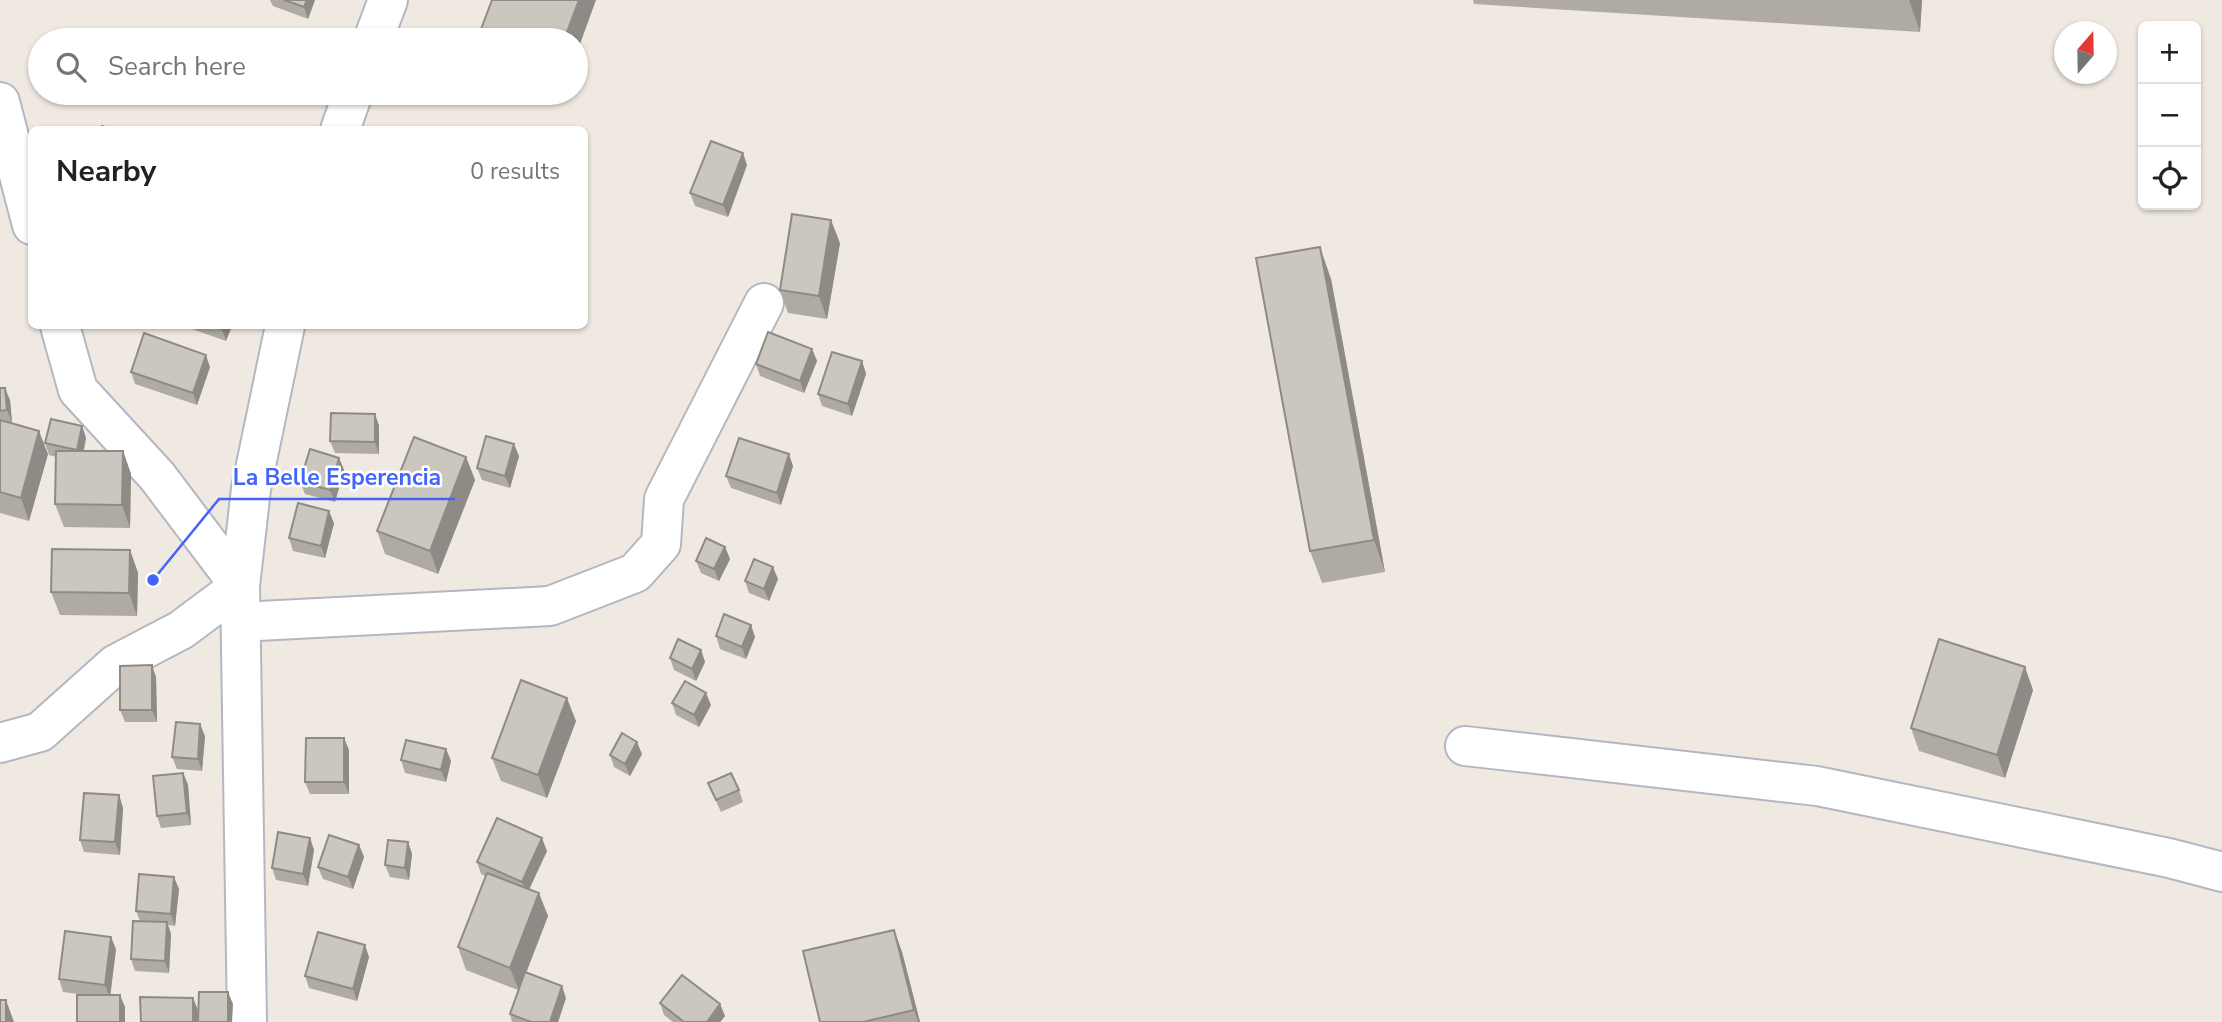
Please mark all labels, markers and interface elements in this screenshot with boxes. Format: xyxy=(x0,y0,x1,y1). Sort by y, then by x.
north arrow xyxy=(2054,21,2117,84)
map controls xyxy=(2138,21,2201,210)
button: + xyxy=(2138,21,2201,84)
search box xyxy=(28,28,588,105)
icon: search xyxy=(52,48,90,86)
text: Search here xyxy=(108,49,246,84)
button: − xyxy=(2138,84,2201,147)
button: locate xyxy=(2138,147,2201,210)
text: Nearby xyxy=(56,151,156,192)
text: 0 results xyxy=(470,156,560,187)
callout: La Belle Esperencia xyxy=(219,455,455,499)
text: La Belle Esperencia xyxy=(233,462,441,493)

